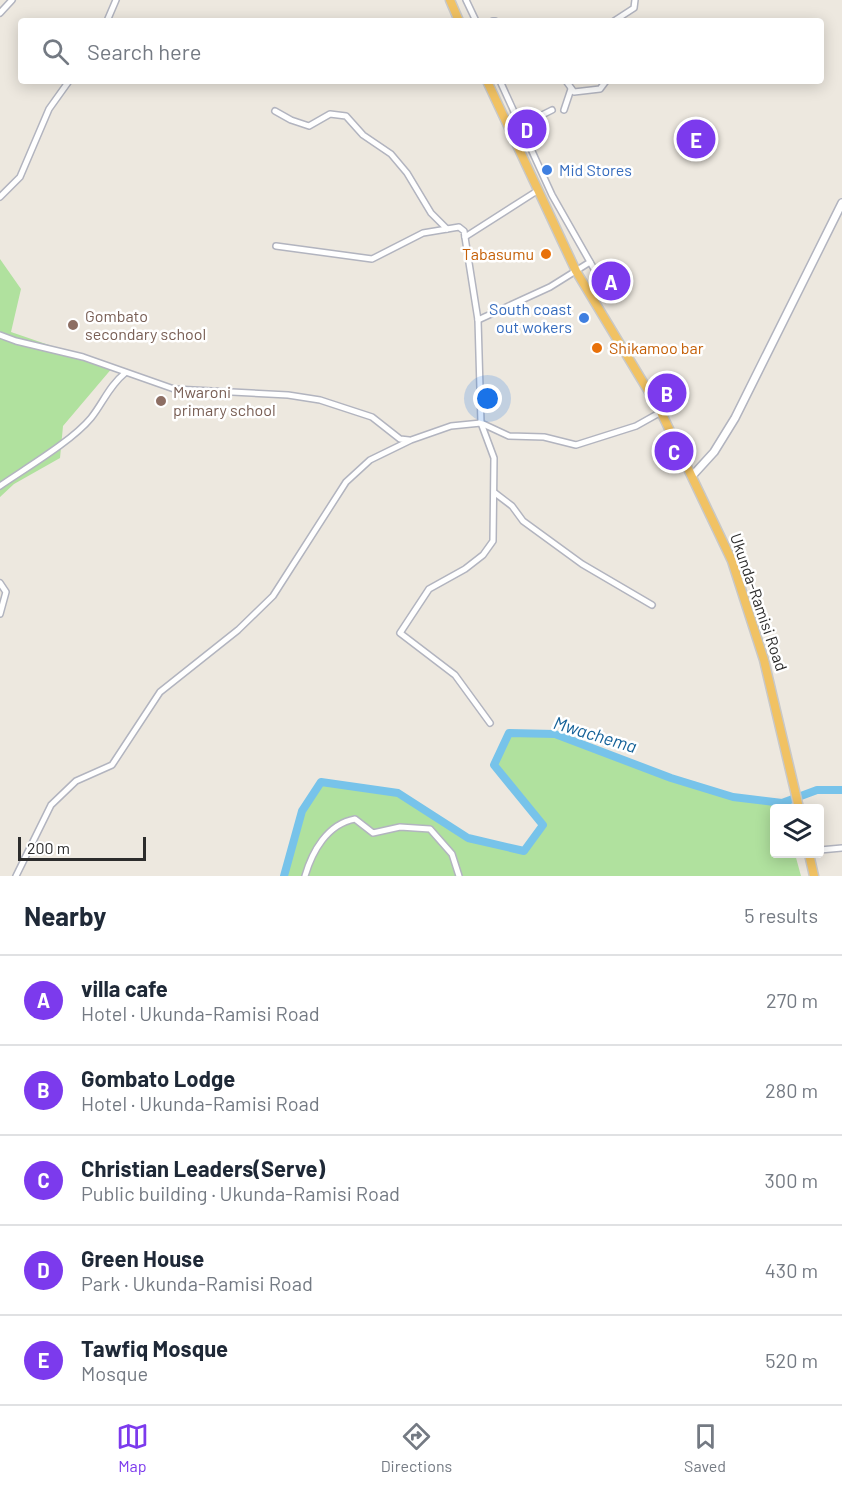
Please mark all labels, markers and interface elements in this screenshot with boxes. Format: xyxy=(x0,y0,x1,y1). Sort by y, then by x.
search box xyxy=(18,18,824,84)
icon: search xyxy=(39,35,72,68)
text: Search here xyxy=(87,38,201,64)
pin: D xyxy=(508,106,546,152)
pin: E xyxy=(676,116,716,162)
place label: Mid Stores xyxy=(559,160,632,179)
marker: Mid Stores xyxy=(540,163,554,177)
place label: Tabasumu xyxy=(462,244,534,263)
marker: Tabasumu xyxy=(539,247,553,261)
pin: A xyxy=(592,258,630,304)
place label: South coast out wokers xyxy=(489,299,572,336)
place label: Gombato secondary school xyxy=(85,306,206,343)
marker: South coast out wokers xyxy=(577,311,591,325)
marker: Gombato secondary school xyxy=(66,318,80,332)
place label: Shikamoo bar xyxy=(609,338,704,357)
marker: Shikamoo bar xyxy=(590,341,604,355)
pin: B xyxy=(648,370,686,416)
place label: Mwaroni primary school xyxy=(173,382,276,419)
your location xyxy=(473,384,502,413)
marker: Mwaroni primary school xyxy=(154,394,168,408)
pin: C xyxy=(654,428,694,474)
street label: Ukunda-Ramisi Road xyxy=(727,531,792,673)
water label: Mwachema xyxy=(551,711,640,757)
map controls xyxy=(770,804,824,858)
button: layers xyxy=(770,804,824,858)
scale bar xyxy=(18,834,146,862)
text: 200 m xyxy=(27,838,70,857)
text: Nearby xyxy=(24,900,106,931)
text: 5 results xyxy=(744,903,818,927)
text: villa cafe xyxy=(81,975,168,1001)
text: A xyxy=(37,988,50,1012)
text: 270 m xyxy=(766,988,818,1012)
text: Hotel · Ukunda-Ramisi Road xyxy=(81,1001,320,1025)
text: Gombato Lodge xyxy=(81,1065,235,1091)
text: B xyxy=(37,1078,50,1102)
text: 280 m xyxy=(765,1078,818,1102)
text: Hotel · Ukunda-Ramisi Road xyxy=(81,1091,320,1115)
text: Christian Leaders(Serve) xyxy=(81,1155,325,1181)
text: C xyxy=(37,1168,50,1192)
text: 300 m xyxy=(765,1168,818,1192)
text: Public building · Ukunda-Ramisi Road xyxy=(81,1181,400,1205)
text: Green House xyxy=(81,1245,204,1271)
text: D xyxy=(37,1258,50,1282)
text: 430 m xyxy=(765,1258,818,1282)
text: Park · Ukunda-Ramisi Road xyxy=(81,1271,313,1295)
text: Tawfiq Mosque xyxy=(81,1335,228,1361)
text: E xyxy=(38,1348,49,1372)
text: 520 m xyxy=(765,1348,818,1372)
text: Mosque xyxy=(81,1361,148,1385)
tab: Map xyxy=(116,1420,149,1475)
tab: Directions xyxy=(381,1420,452,1475)
tab: Saved xyxy=(684,1420,726,1475)

